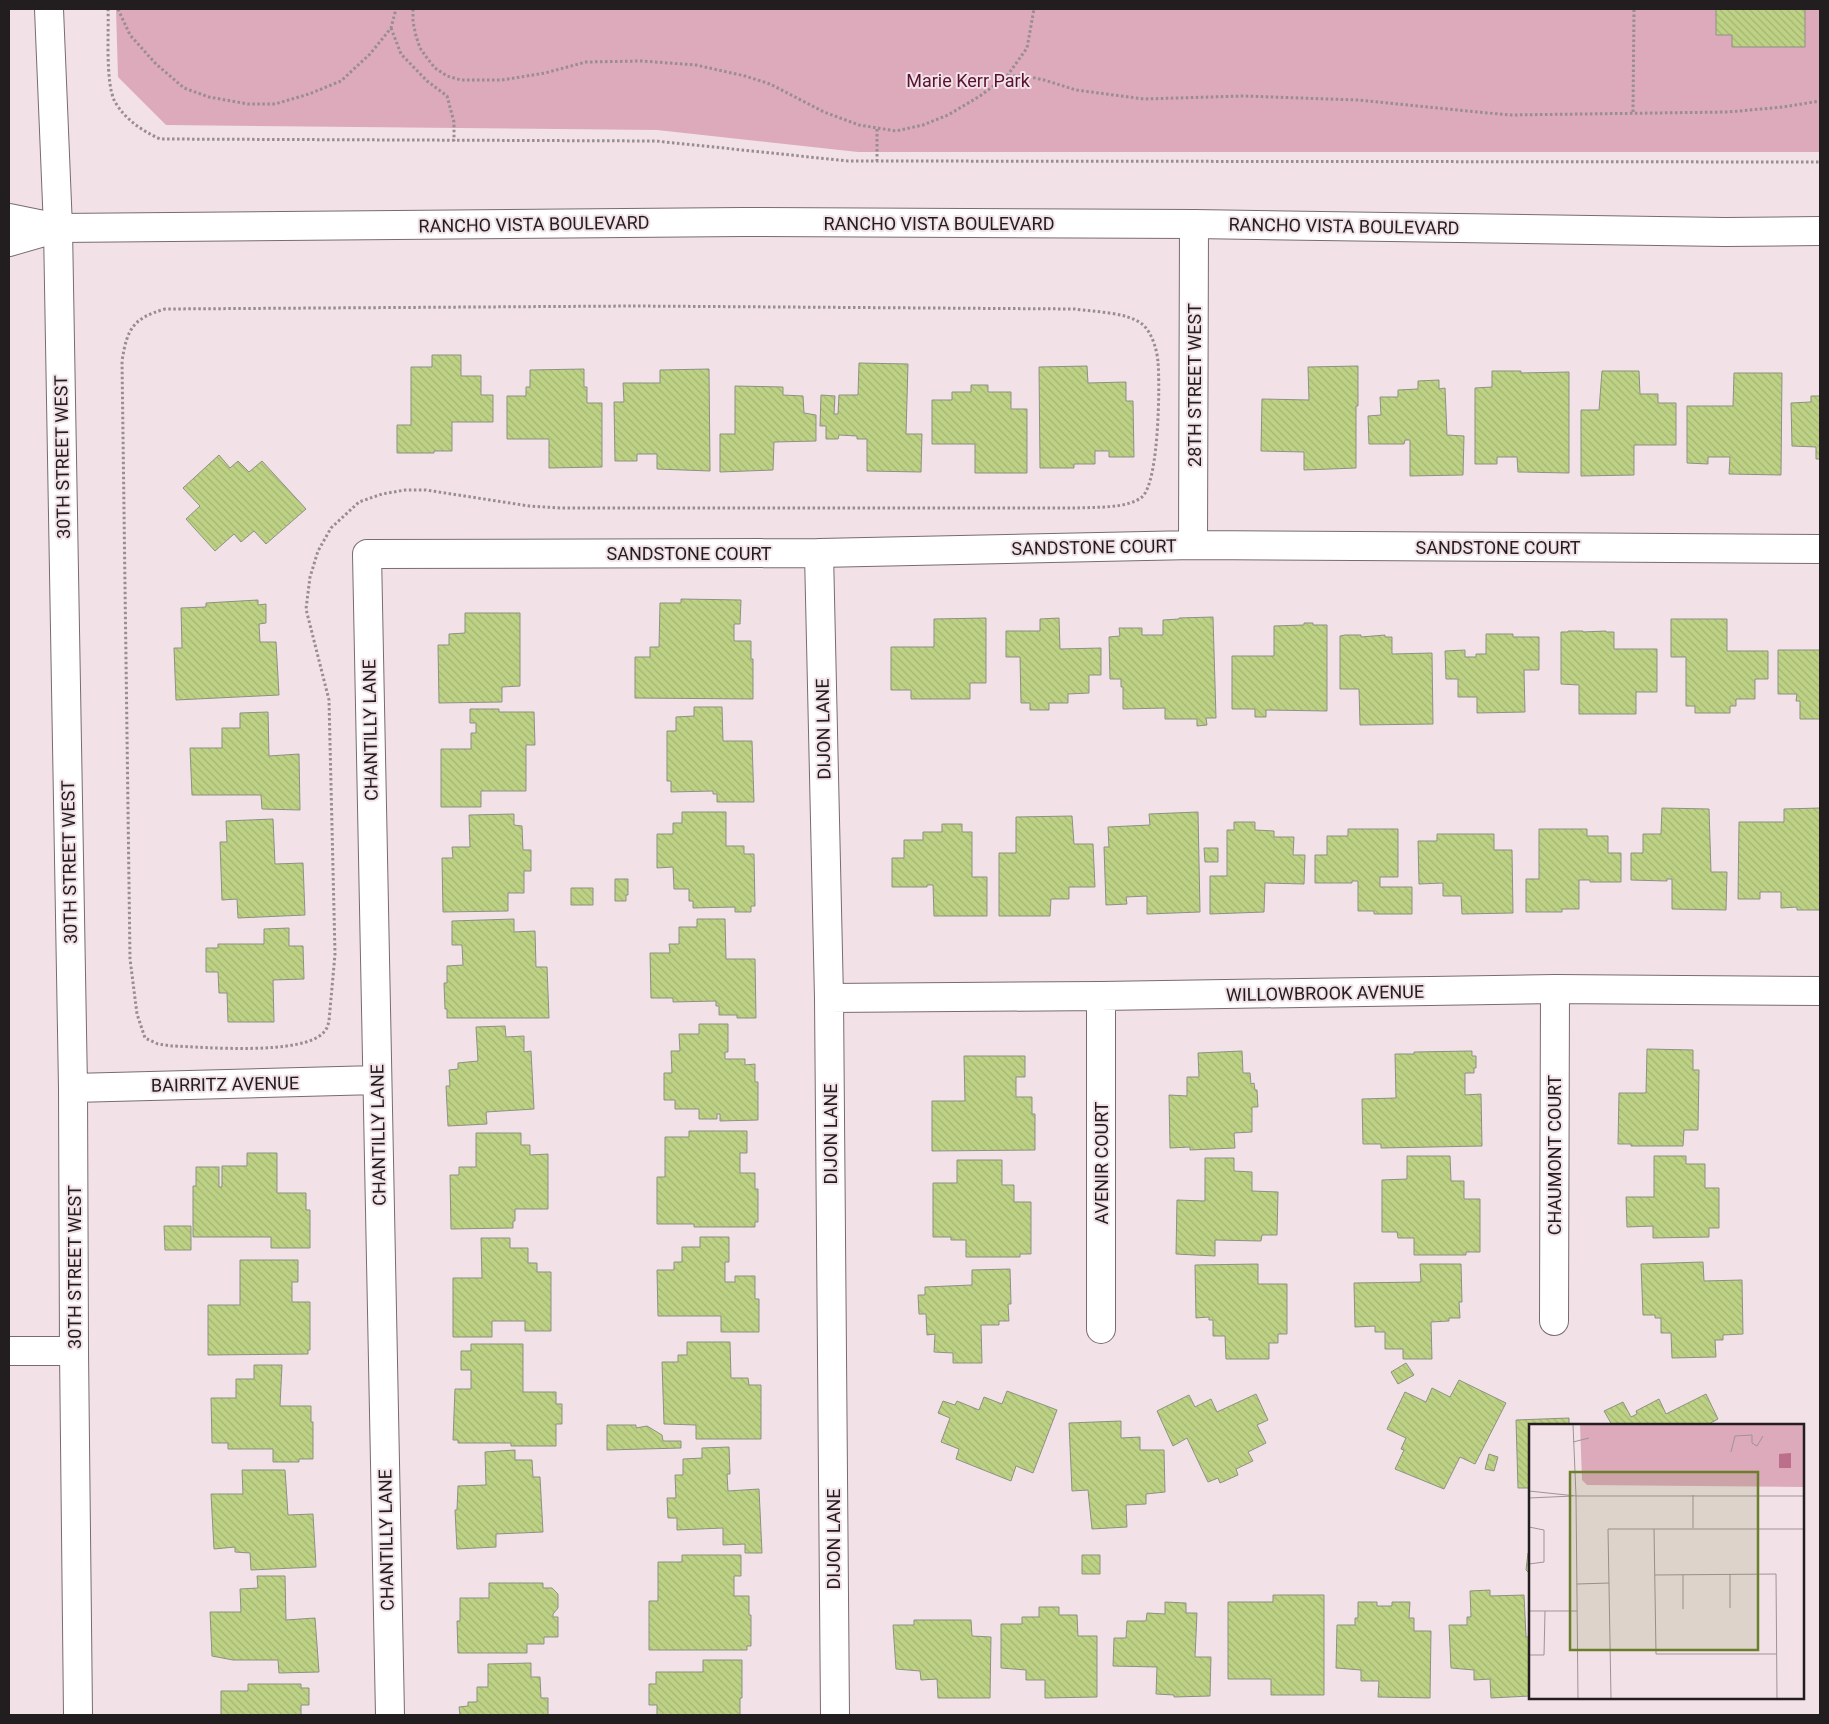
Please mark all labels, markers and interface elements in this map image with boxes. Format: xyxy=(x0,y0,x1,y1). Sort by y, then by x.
park label: Marie Kerr Park xyxy=(906,70,1031,91)
street label: RANCHO VISTA BOULEVARD xyxy=(418,211,650,237)
street label: RANCHO VISTA BOULEVARD xyxy=(823,213,1055,234)
street label: RANCHO VISTA BOULEVARD xyxy=(1228,213,1460,239)
street label: 28TH STREET WEST xyxy=(1184,303,1205,467)
street label: 30TH STREET WEST xyxy=(50,375,74,539)
street label: SANDSTONE COURT xyxy=(1011,535,1177,559)
street label: SANDSTONE COURT xyxy=(1415,537,1581,558)
street label: SANDSTONE COURT xyxy=(606,543,772,564)
street label: CHANTILLY LANE xyxy=(358,659,382,801)
street label: DIJON LANE xyxy=(812,678,834,780)
street label: 30TH STREET WEST xyxy=(57,780,81,944)
street label: WILLOWBROOK AVENUE xyxy=(1226,981,1424,1005)
street label: CHANTILLY LANE xyxy=(366,1064,390,1206)
street label: BAIRRITZ AVENUE xyxy=(151,1072,299,1096)
street label: CHAUMONT COURT xyxy=(1544,1075,1565,1235)
street label: DIJON LANE xyxy=(820,1083,841,1185)
street label: AVENIR COURT xyxy=(1091,1101,1112,1224)
street label: 30TH STREET WEST xyxy=(64,1185,85,1349)
inset map xyxy=(1529,1424,1804,1699)
street label: CHANTILLY LANE xyxy=(374,1469,398,1611)
street label: DIJON LANE xyxy=(823,1488,844,1590)

